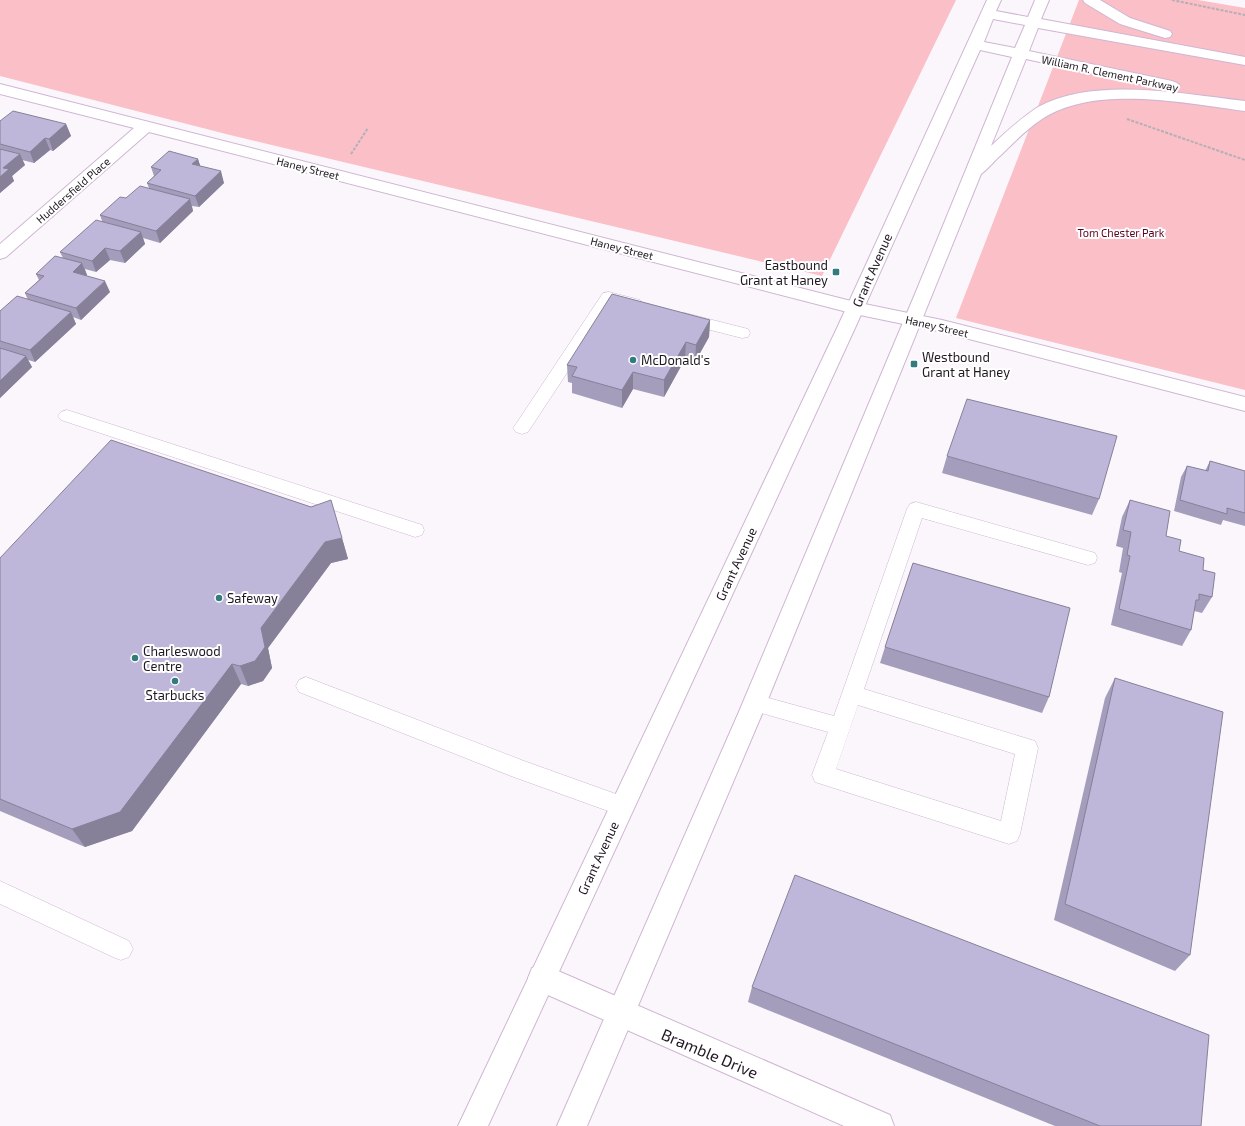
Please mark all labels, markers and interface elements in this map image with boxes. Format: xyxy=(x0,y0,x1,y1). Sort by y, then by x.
street label: William R. Clement Parkway xyxy=(1040,52,1180,94)
street label: Huddersfield Place xyxy=(33,154,113,226)
street label: Haney Street xyxy=(275,154,341,182)
park label: Tom Chester Park xyxy=(1078,226,1165,239)
street label: Grant Avenue xyxy=(849,231,895,309)
street label: Haney Street xyxy=(589,234,655,262)
place label: Eastbound Grant at Haney xyxy=(740,257,828,288)
marker: Eastbound Grant at Haney xyxy=(831,267,841,277)
street label: Haney Street xyxy=(904,312,970,340)
place label: Westbound Grant at Haney xyxy=(922,349,1010,380)
place label: McDonald's xyxy=(641,352,710,368)
marker: McDonald's xyxy=(628,355,638,365)
marker: Westbound Grant at Haney xyxy=(909,359,919,369)
street label: Grant Avenue xyxy=(712,525,760,603)
place label: Safeway xyxy=(227,590,278,606)
marker: Safeway xyxy=(214,593,224,603)
place label: Charleswood Centre xyxy=(143,643,221,674)
marker: Charleswood Centre xyxy=(130,653,140,663)
marker: Starbucks xyxy=(170,676,180,686)
place label: Starbucks xyxy=(146,687,204,703)
street label: Grant Avenue xyxy=(574,819,622,897)
street label: Bramble Drive xyxy=(659,1024,761,1082)

